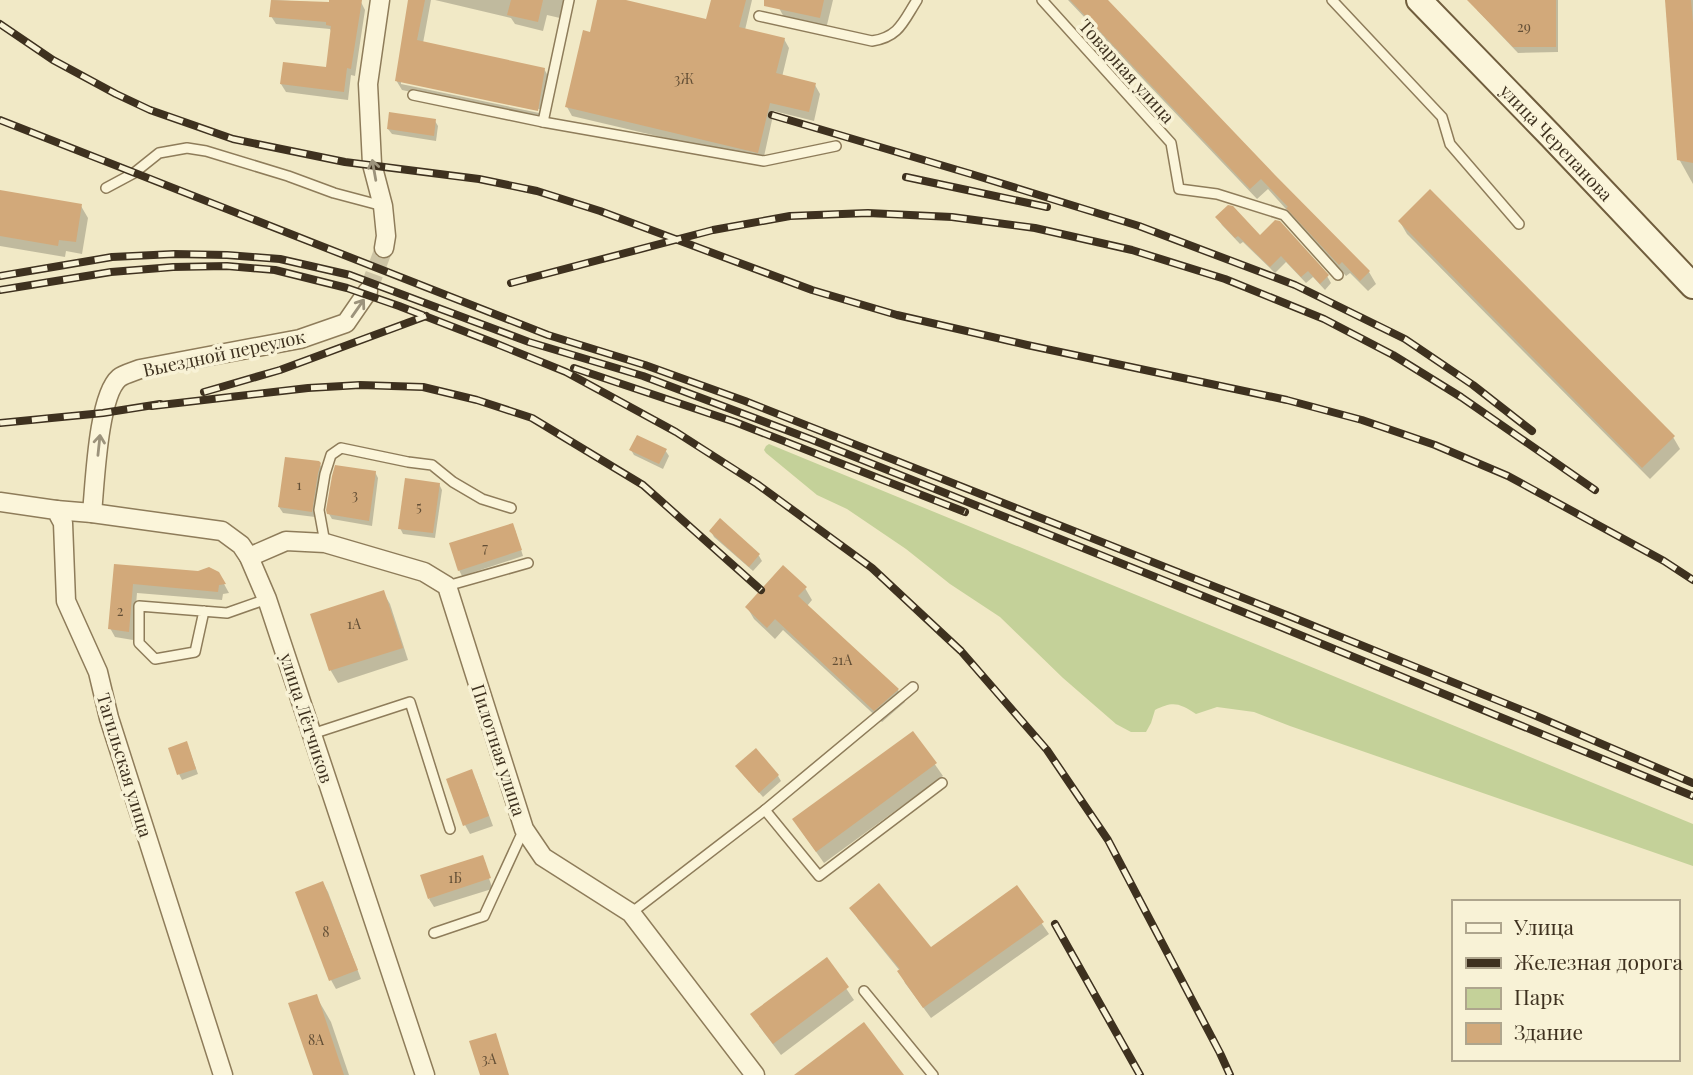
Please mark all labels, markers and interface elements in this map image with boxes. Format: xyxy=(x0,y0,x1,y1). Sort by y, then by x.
street label: Товарная улица xyxy=(1074,14,1180,128)
house number: 29 xyxy=(1517,17,1531,36)
house number: 3Ж xyxy=(674,69,694,88)
street label: улица Черепанова xyxy=(1494,78,1618,206)
one-way arrow xyxy=(367,159,380,182)
one-way arrow xyxy=(351,299,365,318)
street label: Выездной переулок xyxy=(141,324,307,382)
one-way arrow xyxy=(93,434,106,457)
house number: 1 xyxy=(296,475,302,494)
house number: 3 xyxy=(352,485,358,504)
house number: 5 xyxy=(416,497,422,516)
house number: 7 xyxy=(482,538,488,557)
house number: 2 xyxy=(117,601,124,620)
house number: 1А xyxy=(347,614,361,633)
street label: улица Лётчиков xyxy=(274,649,339,786)
house number: 21А xyxy=(832,650,853,669)
street label: Пилотная улица xyxy=(466,681,532,819)
street label: Тагильская улица xyxy=(92,690,158,840)
house number: 1Б xyxy=(448,868,462,887)
legend xyxy=(1452,900,1679,1061)
text: Улица xyxy=(1513,912,1575,940)
house number: 8 xyxy=(322,922,330,941)
text: Железная дорога xyxy=(1514,947,1683,975)
text: Парк xyxy=(1514,982,1564,1010)
text: Здание xyxy=(1514,1017,1583,1045)
house number: 8А xyxy=(308,1030,324,1049)
house number: 3А xyxy=(481,1049,497,1068)

